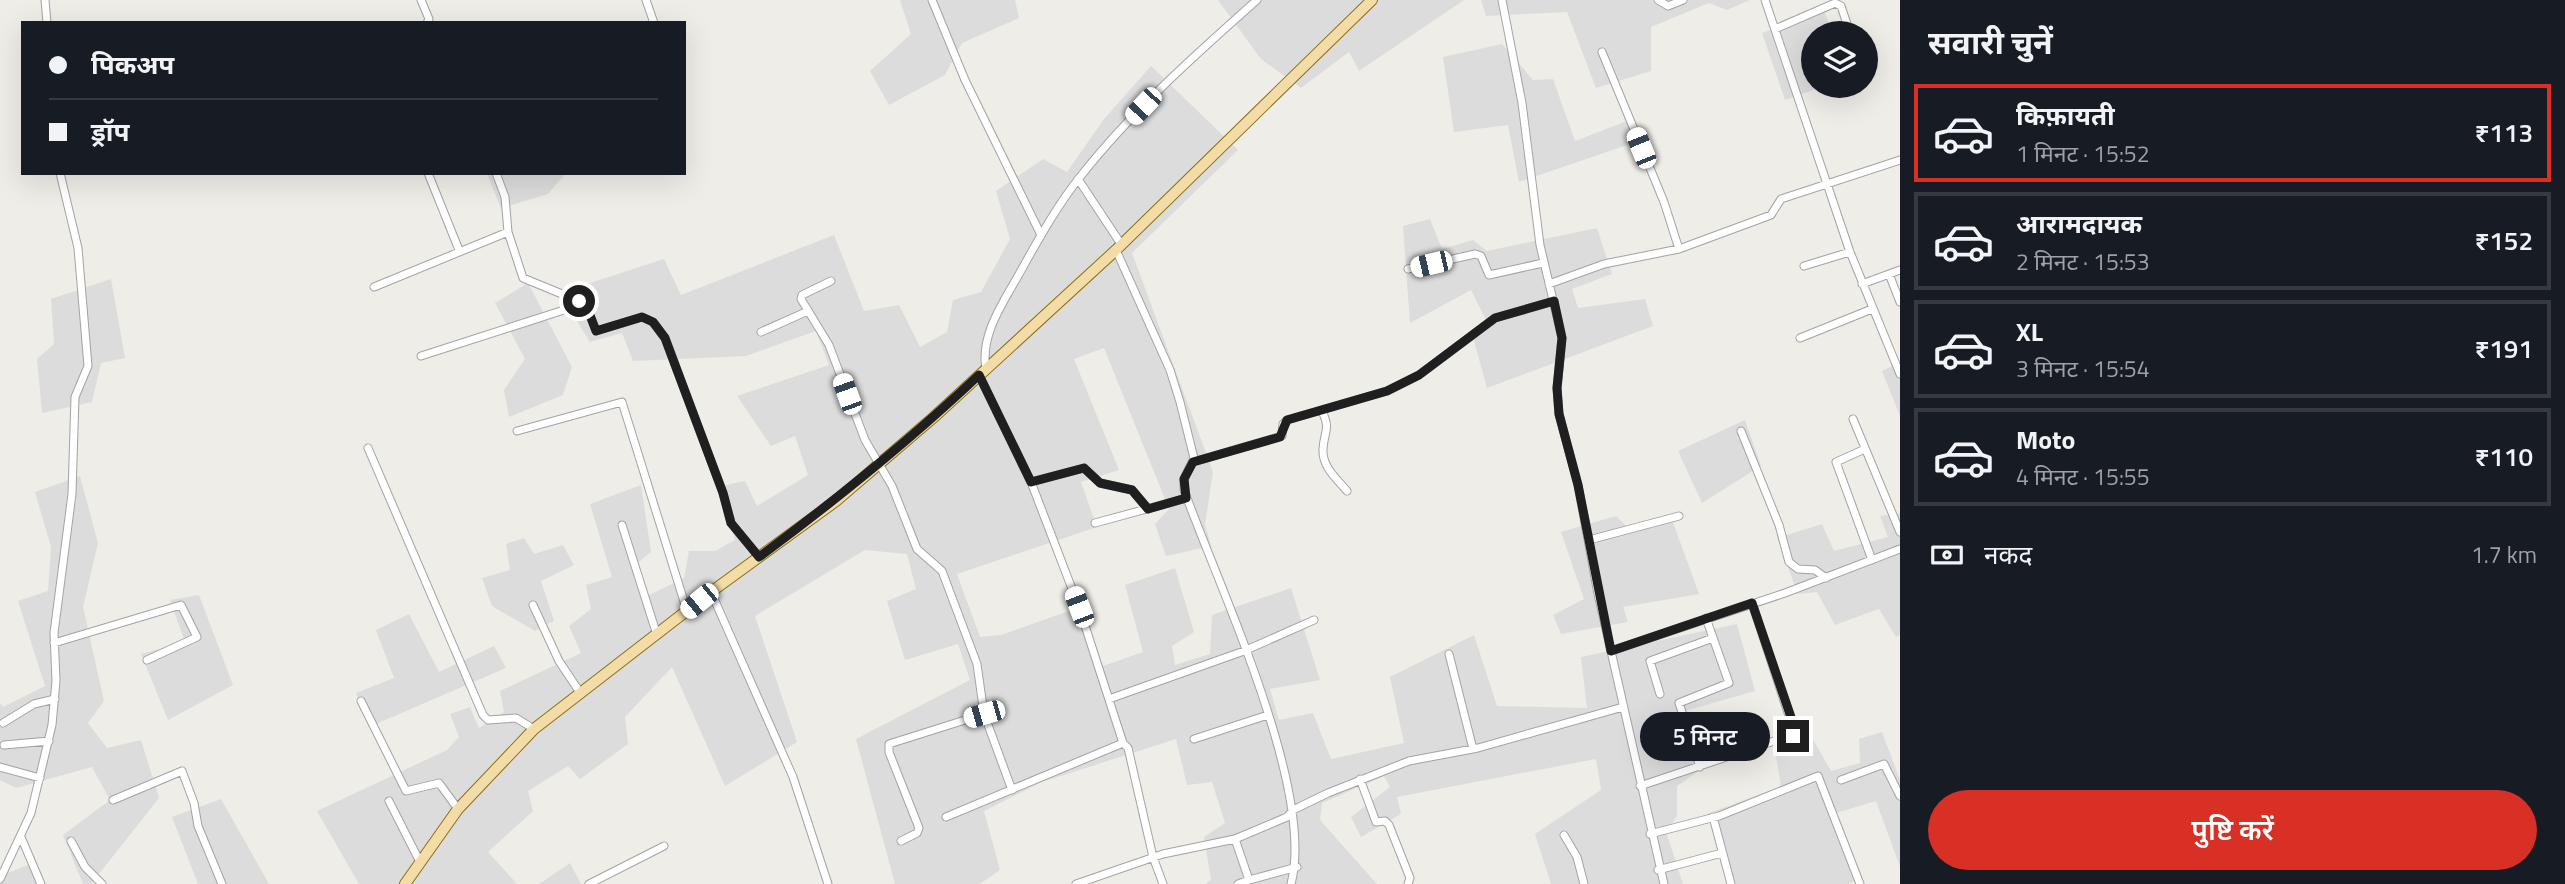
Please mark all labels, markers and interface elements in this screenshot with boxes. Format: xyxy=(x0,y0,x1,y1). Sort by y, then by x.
text: सवारी चुनें xyxy=(1928,18,2053,66)
map controls xyxy=(1801,21,1878,98)
button: layers xyxy=(1801,21,1878,98)
text: पिकअप xyxy=(91,45,174,84)
car xyxy=(1121,83,1166,129)
text: किफ़ायती xyxy=(2016,96,2115,135)
icon: car xyxy=(1932,102,1995,165)
text: ड्रॉप xyxy=(91,112,129,151)
text: ₹113 xyxy=(2475,113,2533,152)
car xyxy=(1624,125,1659,171)
text: 1 मिनट · 15:52 xyxy=(2016,136,2150,171)
text: आरामदायक xyxy=(2016,204,2142,243)
icon: car xyxy=(1932,210,1995,273)
text: ₹152 xyxy=(2475,221,2533,260)
text: 2 मिनट · 15:53 xyxy=(2016,244,2150,279)
car xyxy=(1409,249,1454,279)
route start xyxy=(563,285,595,317)
text: XL xyxy=(2016,312,2043,351)
icon: car xyxy=(1932,318,1995,381)
text: ₹191 xyxy=(2475,329,2533,368)
text: 3 मिनट · 15:54 xyxy=(2016,351,2150,386)
car xyxy=(830,371,865,417)
text: Moto xyxy=(2016,420,2075,459)
icon: car xyxy=(1932,426,1995,489)
text: ₹110 xyxy=(2475,437,2533,476)
text: 4 मिनट · 15:55 xyxy=(2016,459,2150,494)
text: नकद xyxy=(1984,535,2032,574)
icon: cash xyxy=(1928,536,1966,574)
text: 1.7 km xyxy=(2471,537,2537,572)
car xyxy=(677,580,722,622)
car xyxy=(1062,584,1097,630)
car xyxy=(961,698,1008,730)
callout: 5 मिनट xyxy=(1639,712,1769,760)
text: 5 मिनट xyxy=(1673,719,1737,754)
route end xyxy=(1777,720,1809,752)
button: पुष्टि करें xyxy=(1928,790,2537,870)

